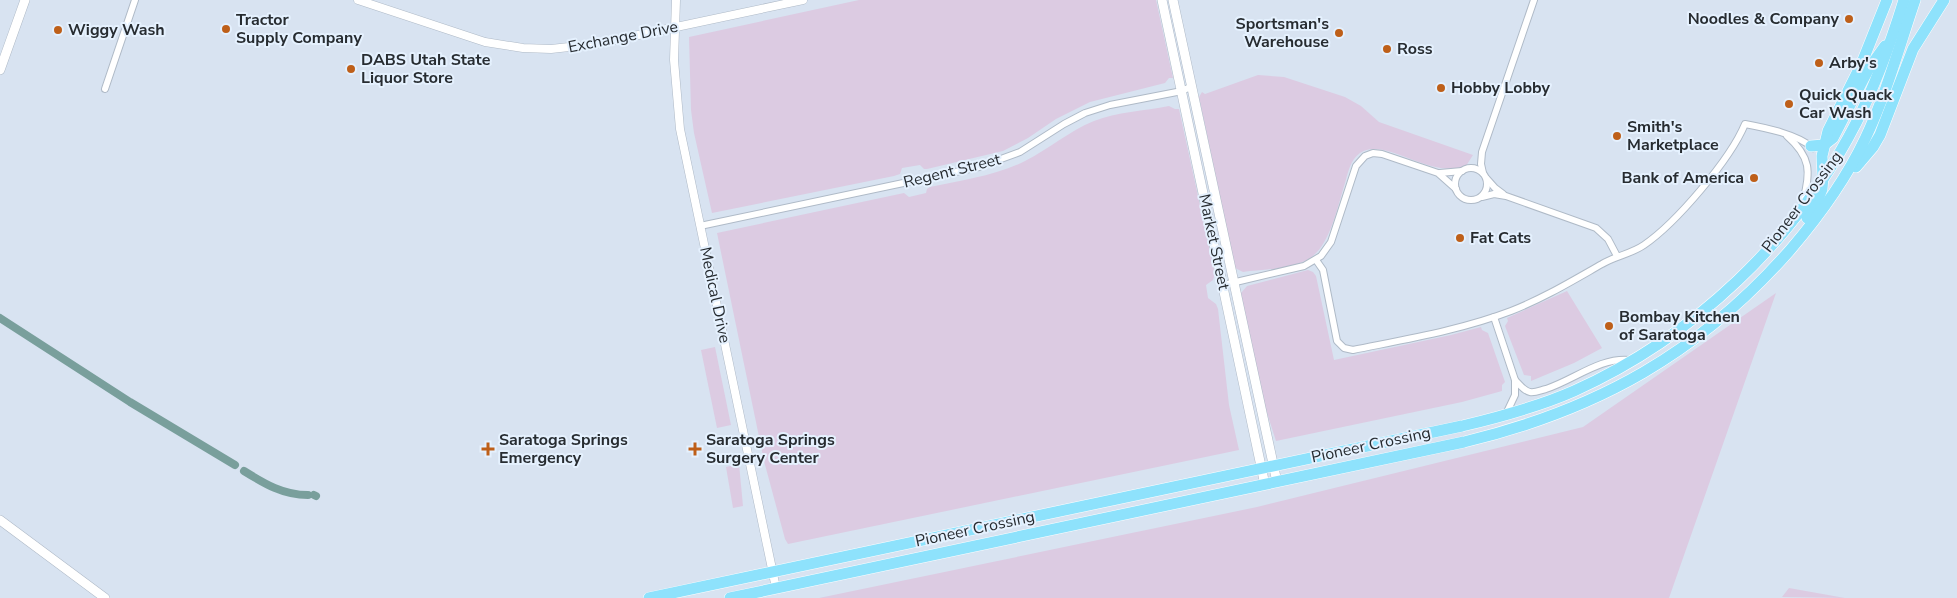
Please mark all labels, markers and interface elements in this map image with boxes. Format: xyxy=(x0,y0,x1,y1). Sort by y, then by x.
place label: Noodles & Company xyxy=(1688,8,1840,30)
place label: Tractor Supply Company xyxy=(236,9,362,49)
place label: Sportsman's Warehouse xyxy=(1236,13,1329,53)
marker: Noodles & Company xyxy=(1843,13,1855,25)
street label: Exchange Drive xyxy=(566,16,680,58)
place label: Wiggy Wash xyxy=(68,19,165,41)
marker: Tractor Supply Company xyxy=(220,23,232,35)
marker: Wiggy Wash xyxy=(52,24,64,36)
marker: Sportsman's Warehouse xyxy=(1333,27,1345,39)
place label: Ross xyxy=(1397,38,1433,60)
marker: Ross xyxy=(1381,43,1393,55)
place label: DABS Utah State Liquor Store xyxy=(361,49,491,89)
place label: Arby's xyxy=(1829,52,1877,74)
marker: Arby's xyxy=(1813,57,1825,69)
marker: DABS Utah State Liquor Store xyxy=(345,63,357,75)
place label: Hobby Lobby xyxy=(1451,77,1551,99)
marker: Hobby Lobby xyxy=(1435,82,1447,94)
place label: Quick Quack Car Wash xyxy=(1799,84,1892,124)
marker: Quick Quack Car Wash xyxy=(1783,98,1795,110)
place label: Smith's Marketplace xyxy=(1627,116,1719,156)
marker: Smith's Marketplace xyxy=(1611,130,1623,142)
street label: Pioneer Crossing xyxy=(1757,147,1847,257)
street label: Regent Street xyxy=(901,148,1003,194)
place label: Bank of America xyxy=(1621,167,1744,189)
marker: Bank of America xyxy=(1748,172,1760,184)
street label: Market Street xyxy=(1193,192,1235,292)
place label: Fat Cats xyxy=(1470,227,1531,249)
marker: Fat Cats xyxy=(1454,232,1466,244)
street label: Medical Drive xyxy=(694,245,736,345)
place label: Bombay Kitchen of Saratoga xyxy=(1619,306,1740,346)
marker: Bombay Kitchen of Saratoga xyxy=(1603,320,1615,332)
street label: Pioneer Crossing xyxy=(1309,422,1433,468)
place label: Saratoga Springs Emergency xyxy=(499,429,628,469)
place label: Saratoga Springs Surgery Center xyxy=(706,429,835,469)
marker: Saratoga Springs Emergency xyxy=(481,442,495,456)
marker: Saratoga Springs Surgery Center xyxy=(688,442,702,456)
street label: Pioneer Crossing xyxy=(913,506,1037,552)

